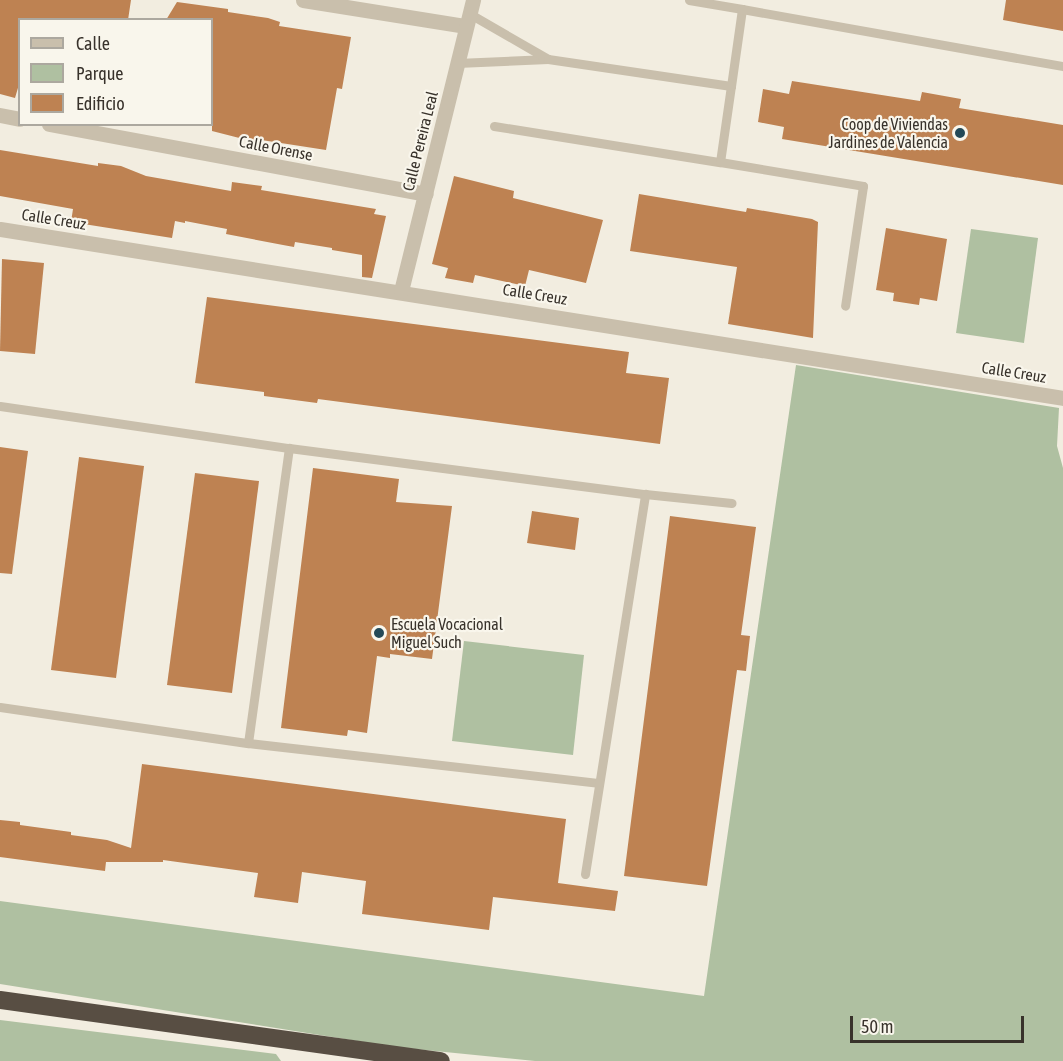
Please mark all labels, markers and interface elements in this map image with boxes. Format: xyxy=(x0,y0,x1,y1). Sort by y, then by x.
legend xyxy=(18,18,213,126)
text: Calle xyxy=(76,33,110,54)
text: Parque xyxy=(76,63,124,84)
street label: Calle Pereira Leal xyxy=(398,89,442,193)
text: Edificio xyxy=(76,93,125,114)
place label: Coop de Viviendas Jardines de Valencia xyxy=(829,114,948,152)
marker: Coop de Viviendas Jardines de Valencia xyxy=(953,126,967,140)
street label: Calle Orense xyxy=(238,131,314,165)
street label: Calle Creuz xyxy=(20,204,88,234)
street label: Calle Creuz xyxy=(501,279,569,309)
street label: Calle Creuz xyxy=(980,357,1048,387)
place label: Escuela Vocacional Miguel Such xyxy=(391,614,503,652)
marker: Escuela Vocacional Miguel Such xyxy=(372,626,386,640)
scale bar xyxy=(853,1004,1027,1042)
text: 50 m xyxy=(861,1016,893,1037)

